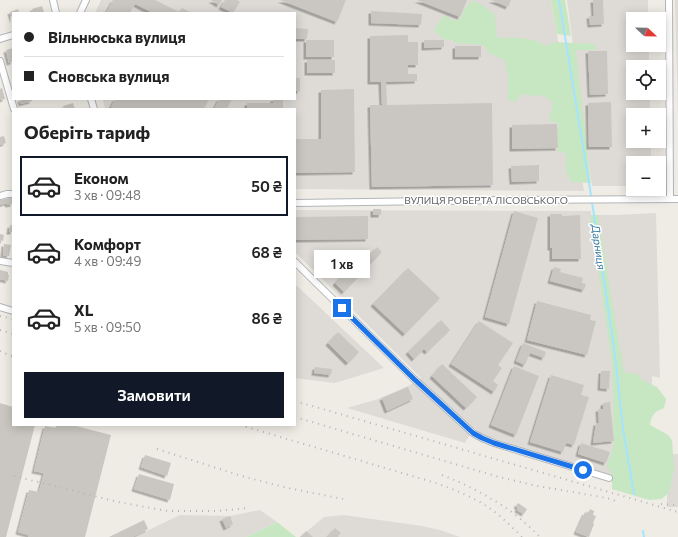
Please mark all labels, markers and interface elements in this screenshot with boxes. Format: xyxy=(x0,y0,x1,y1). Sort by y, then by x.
north arrow xyxy=(626,12,666,52)
map controls xyxy=(626,12,666,196)
text: Вільнюська вулиця xyxy=(48,28,186,46)
button: locate xyxy=(626,60,666,100)
text: Сновська вулиця xyxy=(48,67,169,85)
button: + xyxy=(626,108,666,148)
text: Оберіть тариф xyxy=(24,121,150,143)
button: − xyxy=(626,156,666,196)
icon: car xyxy=(26,168,62,204)
text: Економ xyxy=(74,169,129,187)
text: 50 ₴ xyxy=(251,177,282,195)
text: 3 хв · 09:48 xyxy=(74,187,141,203)
street label: ВУЛИЦЯ РОБЕРТА ЛІСОВСЬКОГО xyxy=(404,194,568,206)
water label: Дарниця xyxy=(589,223,609,271)
icon: car xyxy=(26,234,62,270)
text: Комфорт xyxy=(74,235,141,253)
text: 68 ₴ xyxy=(251,243,282,261)
callout: 1 хв xyxy=(314,250,370,278)
text: 4 хв · 09:49 xyxy=(74,253,141,269)
text: 1 хв xyxy=(331,256,353,272)
route end xyxy=(333,299,351,317)
icon: car xyxy=(26,300,62,336)
text: XL xyxy=(74,301,93,319)
text: 86 ₴ xyxy=(251,309,282,327)
text: 5 хв · 09:50 xyxy=(74,319,141,335)
button: Замовити xyxy=(24,372,284,418)
route start xyxy=(574,461,592,479)

